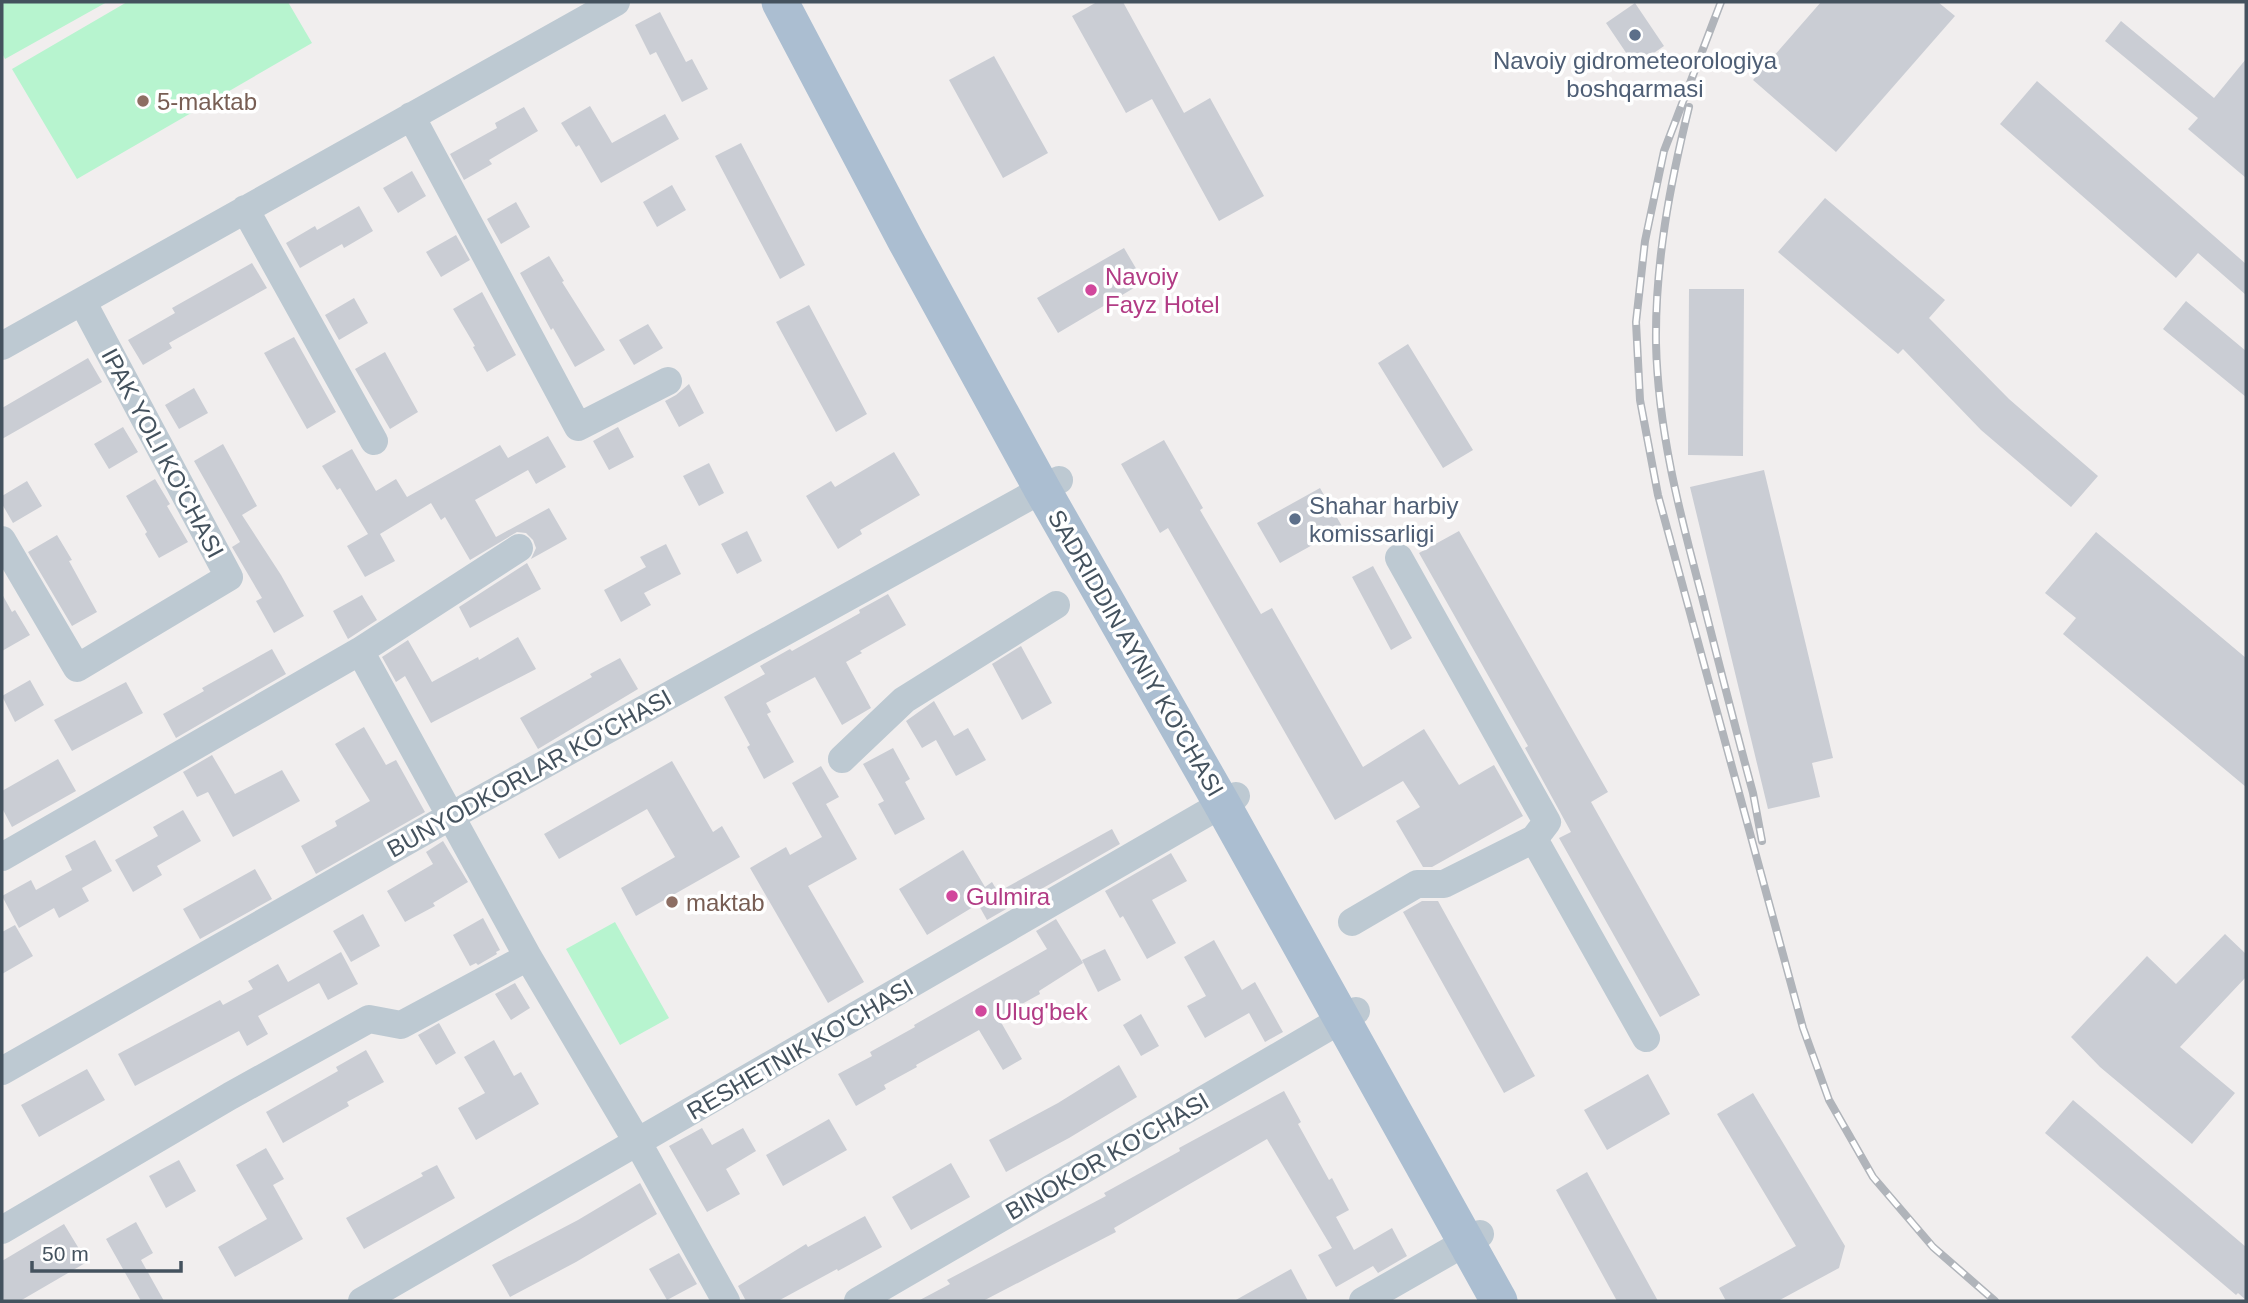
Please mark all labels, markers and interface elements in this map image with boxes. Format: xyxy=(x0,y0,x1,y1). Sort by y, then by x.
marker: Navoiy gidrometeorologiya boshqarmasi xyxy=(1627,27,1643,43)
place label: Navoiy gidrometeorologiya boshqarmasi xyxy=(1493,47,1778,102)
place label: 5-maktab xyxy=(157,88,257,115)
marker: 5-maktab xyxy=(135,93,151,109)
place label: Navoiy Fayz Hotel xyxy=(1105,263,1220,318)
marker: Navoiy Fayz Hotel xyxy=(1083,282,1099,298)
street label: IPAK YOLI KO'CHASI xyxy=(96,344,230,562)
place label: Shahar harbiy komissarligi xyxy=(1309,492,1458,547)
street label: SADRIDDIN AYNIY KO'CHASI xyxy=(1043,505,1229,801)
marker: Shahar harbiy komissarligi xyxy=(1287,511,1303,527)
street label: BUNYODKORLAR KO'CHASI xyxy=(382,683,676,863)
place label: Gulmira xyxy=(966,883,1051,910)
marker: Gulmira xyxy=(944,888,960,904)
place label: maktab xyxy=(686,889,765,916)
marker: maktab xyxy=(664,894,680,910)
street label: RESHETNIK KO'CHASI xyxy=(682,973,918,1125)
place label: Ulug'bek xyxy=(995,998,1089,1025)
marker: Ulug'bek xyxy=(973,1003,989,1019)
street label: BINOKOR KO'CHASI xyxy=(1001,1087,1213,1225)
scale bar xyxy=(32,1230,180,1274)
text: 50 m xyxy=(42,1242,89,1265)

